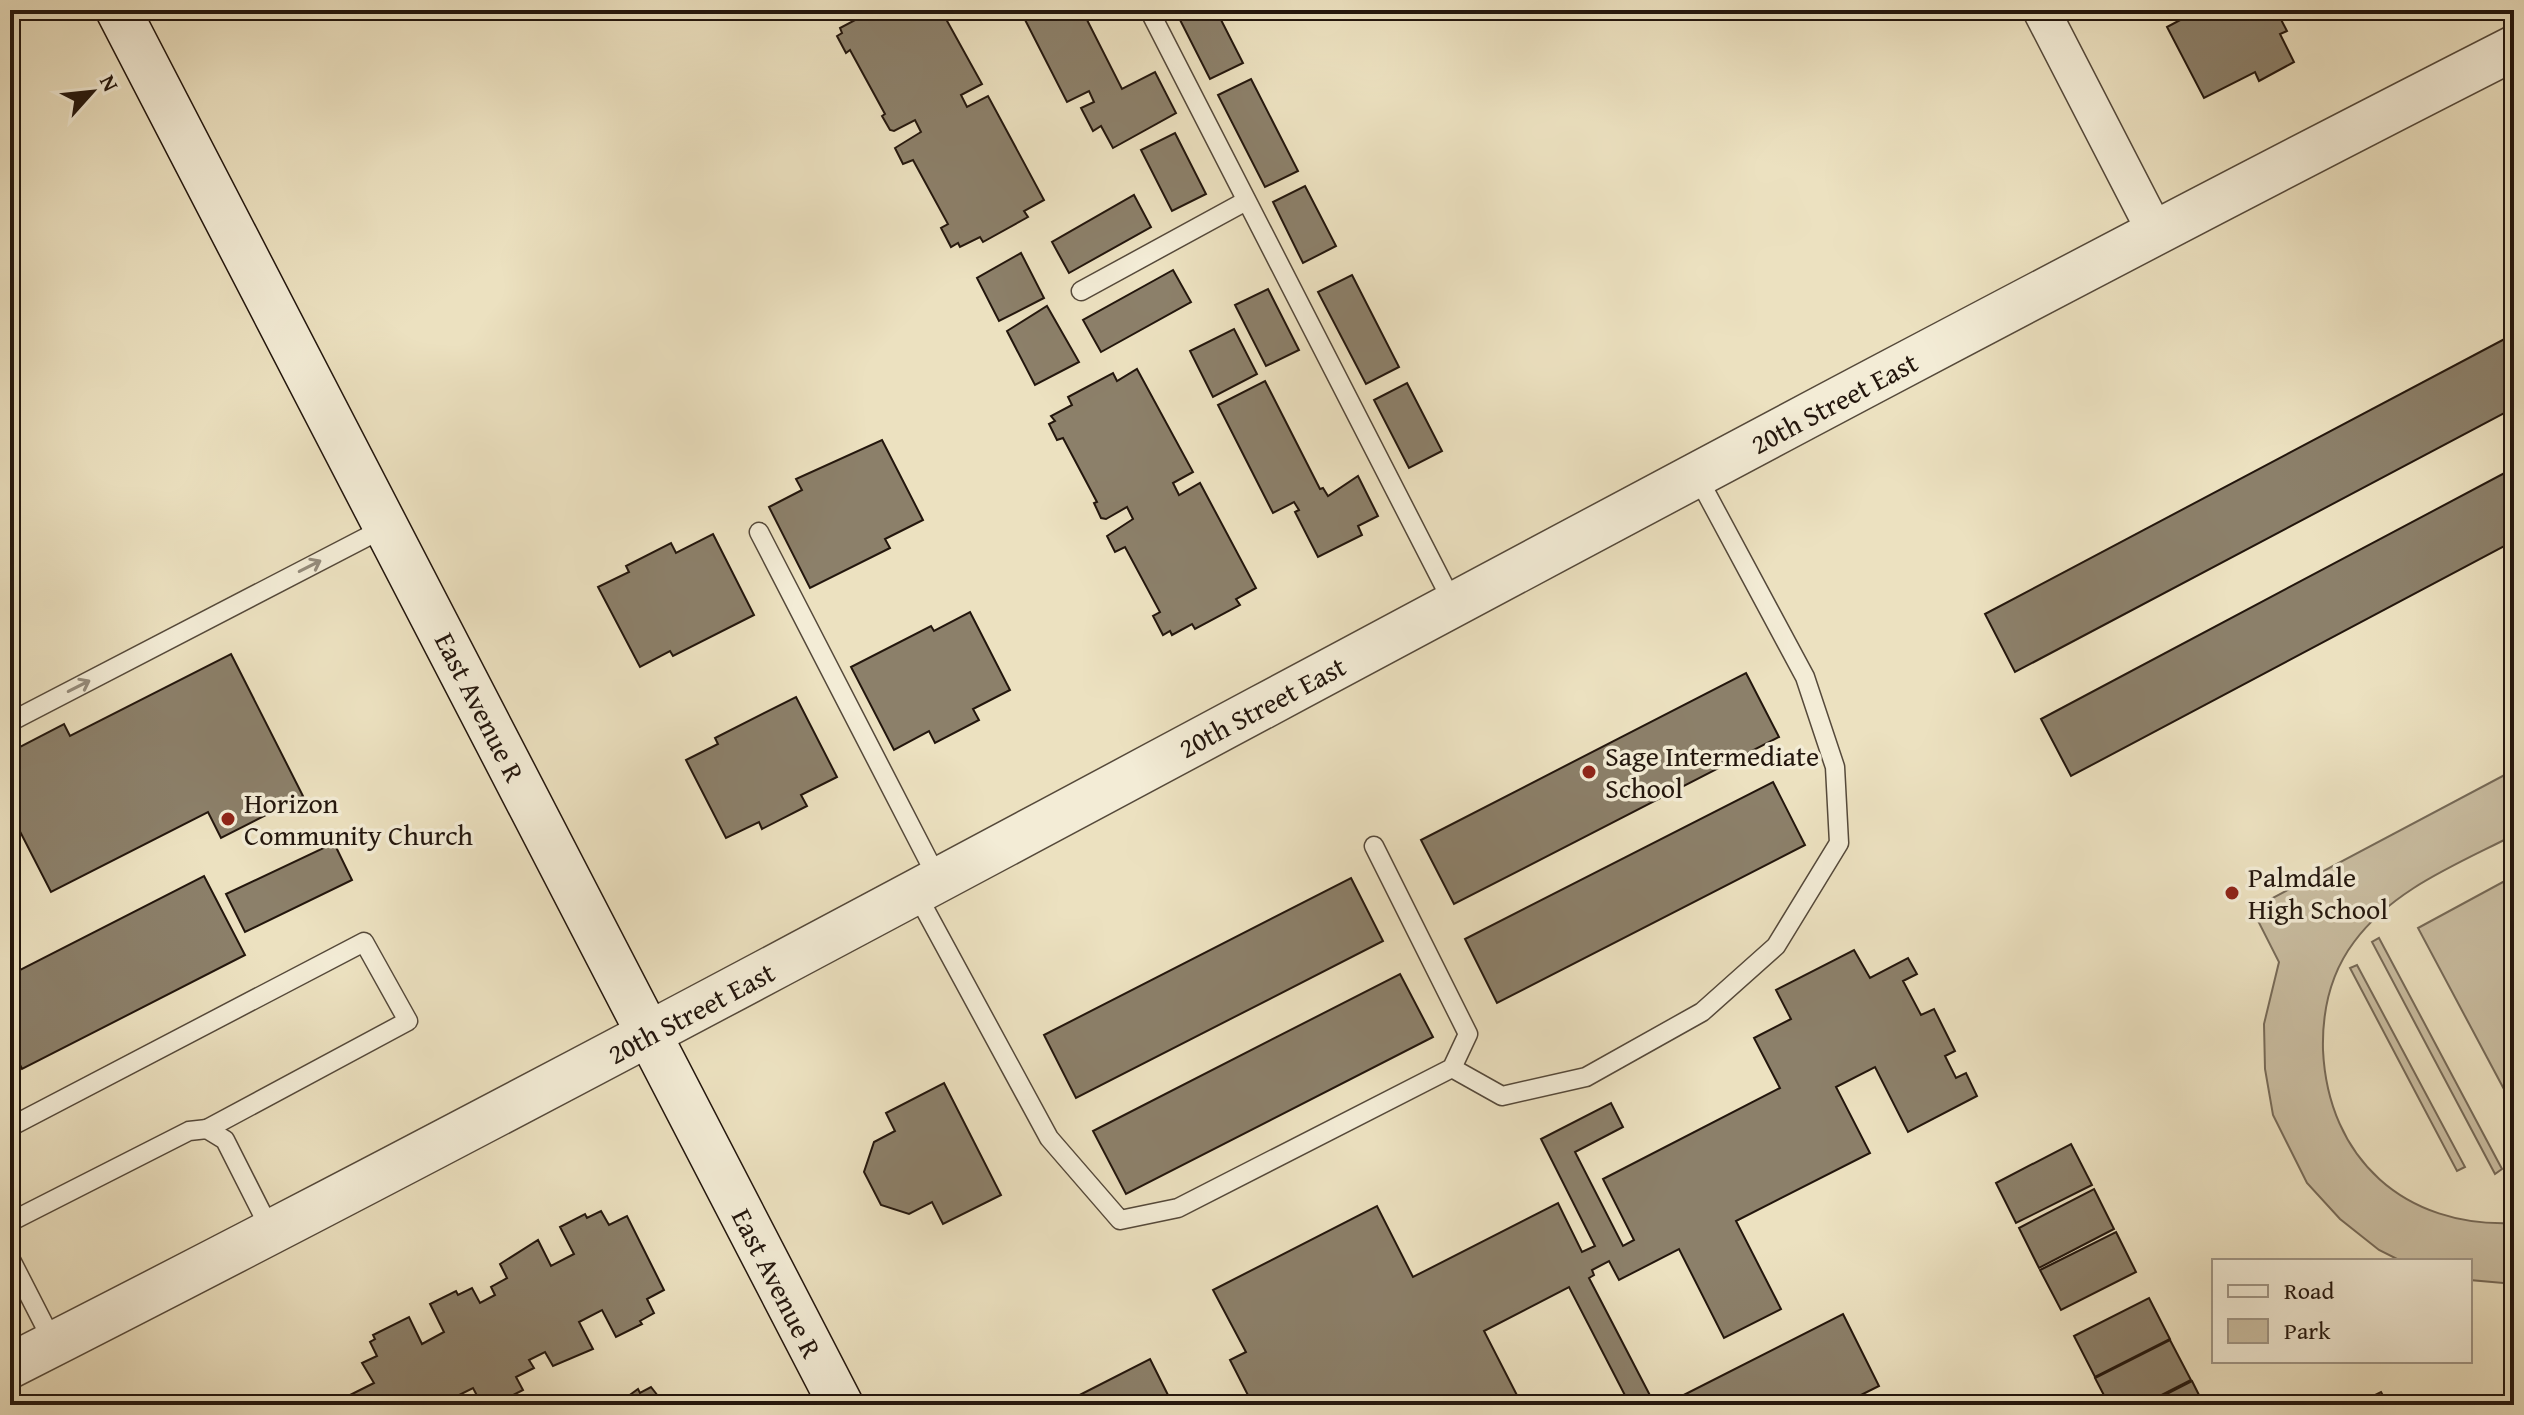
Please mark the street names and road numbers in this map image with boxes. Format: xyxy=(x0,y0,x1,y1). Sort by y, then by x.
street label: 20th Street East xyxy=(1743,341,1925,464)
street label: East Avenue R xyxy=(425,625,536,789)
street label: 20th Street East xyxy=(1171,645,1353,768)
street label: 20th Street East xyxy=(600,951,782,1074)
street label: East Avenue R xyxy=(722,1201,833,1365)

